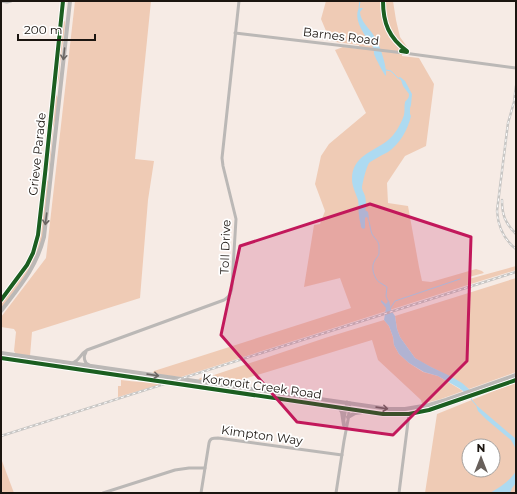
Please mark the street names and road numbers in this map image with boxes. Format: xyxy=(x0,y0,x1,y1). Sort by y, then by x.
street label: Barnes Road xyxy=(302,24,380,48)
street label: Grieve Parade xyxy=(25,112,49,196)
street label: Toll Drive xyxy=(217,219,233,275)
street label: Kororoit Creek Road xyxy=(201,370,323,402)
street label: Kimpton Way xyxy=(220,422,304,448)

